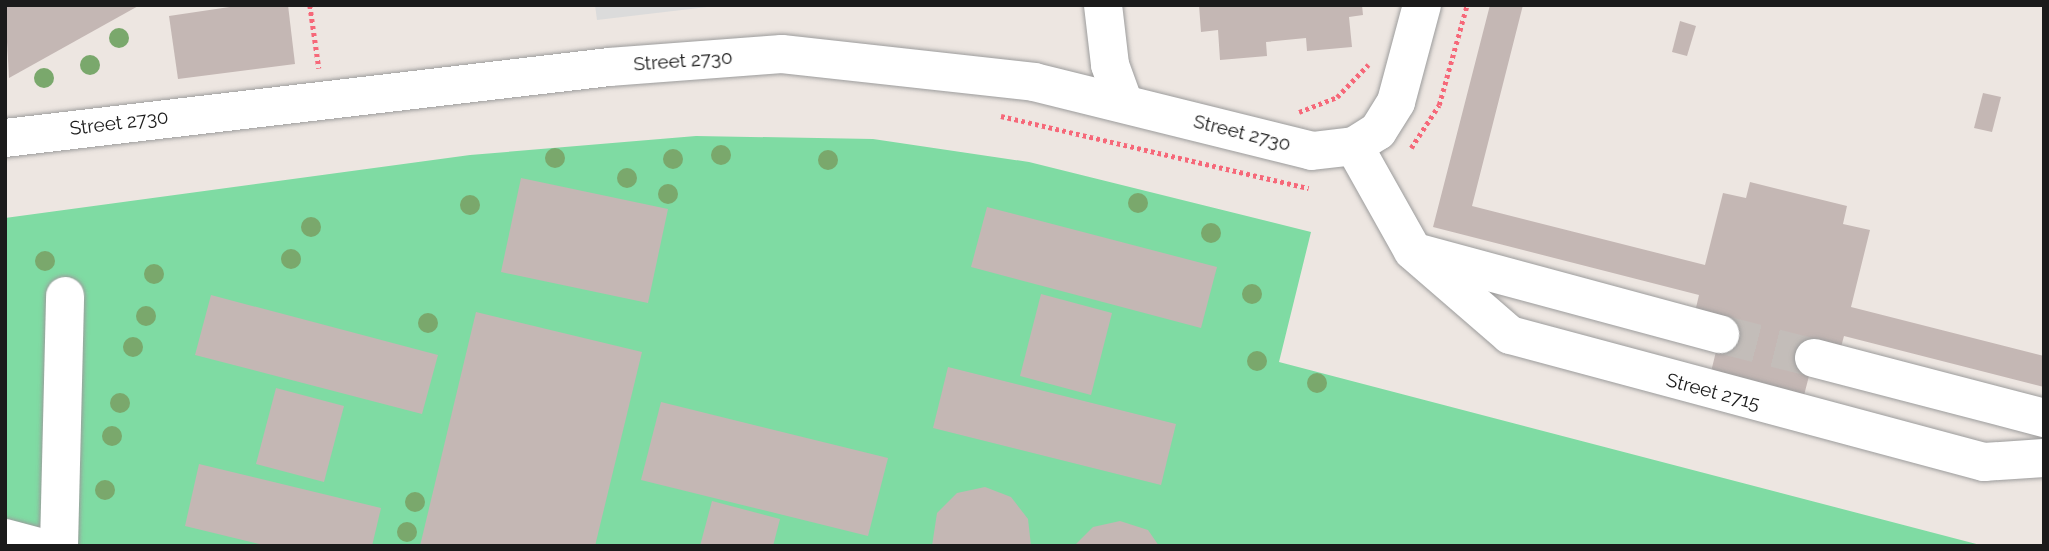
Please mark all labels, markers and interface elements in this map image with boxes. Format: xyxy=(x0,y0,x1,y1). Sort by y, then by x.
street label: Street 2730 xyxy=(633,46,733,76)
street label: Street 2730 xyxy=(68,106,170,140)
street label: Street 2730 xyxy=(1191,110,1293,156)
street label: Street 2715 xyxy=(1664,369,1762,415)

